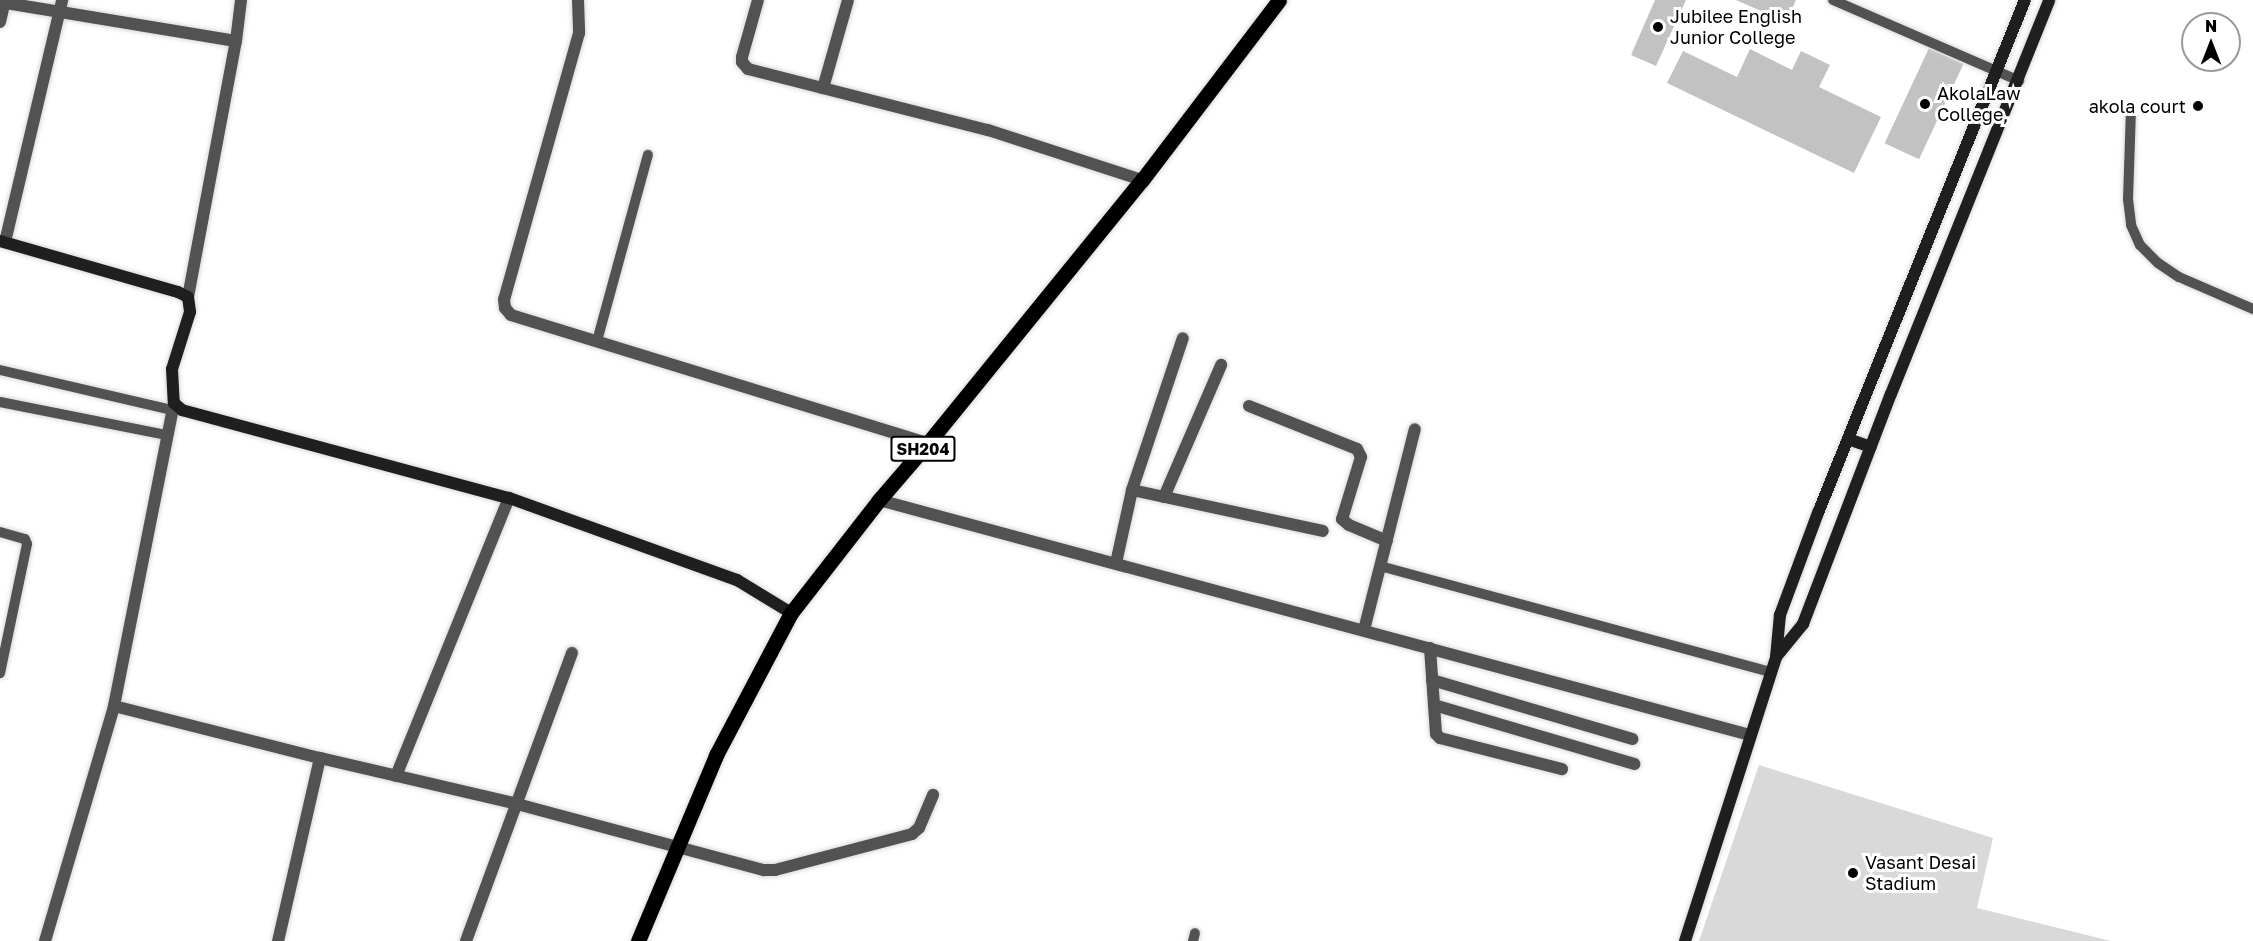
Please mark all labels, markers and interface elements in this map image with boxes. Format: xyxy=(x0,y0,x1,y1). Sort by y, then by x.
place label: Jubilee English Junior College xyxy=(1670,6,1802,48)
north arrow xyxy=(2181,12,2241,72)
text: N xyxy=(2205,16,2217,36)
marker: Jubilee English Junior College xyxy=(1651,20,1665,34)
place label: AkolaLaw College, xyxy=(1937,83,2021,125)
place label: akola court xyxy=(2089,95,2186,117)
marker: AkolaLaw College, xyxy=(1918,97,1932,111)
marker: akola court xyxy=(2191,99,2205,113)
road number: SH204 xyxy=(890,436,956,462)
place label: Vasant Desai Stadium xyxy=(1865,852,1976,894)
marker: Vasant Desai Stadium xyxy=(1846,866,1860,880)

